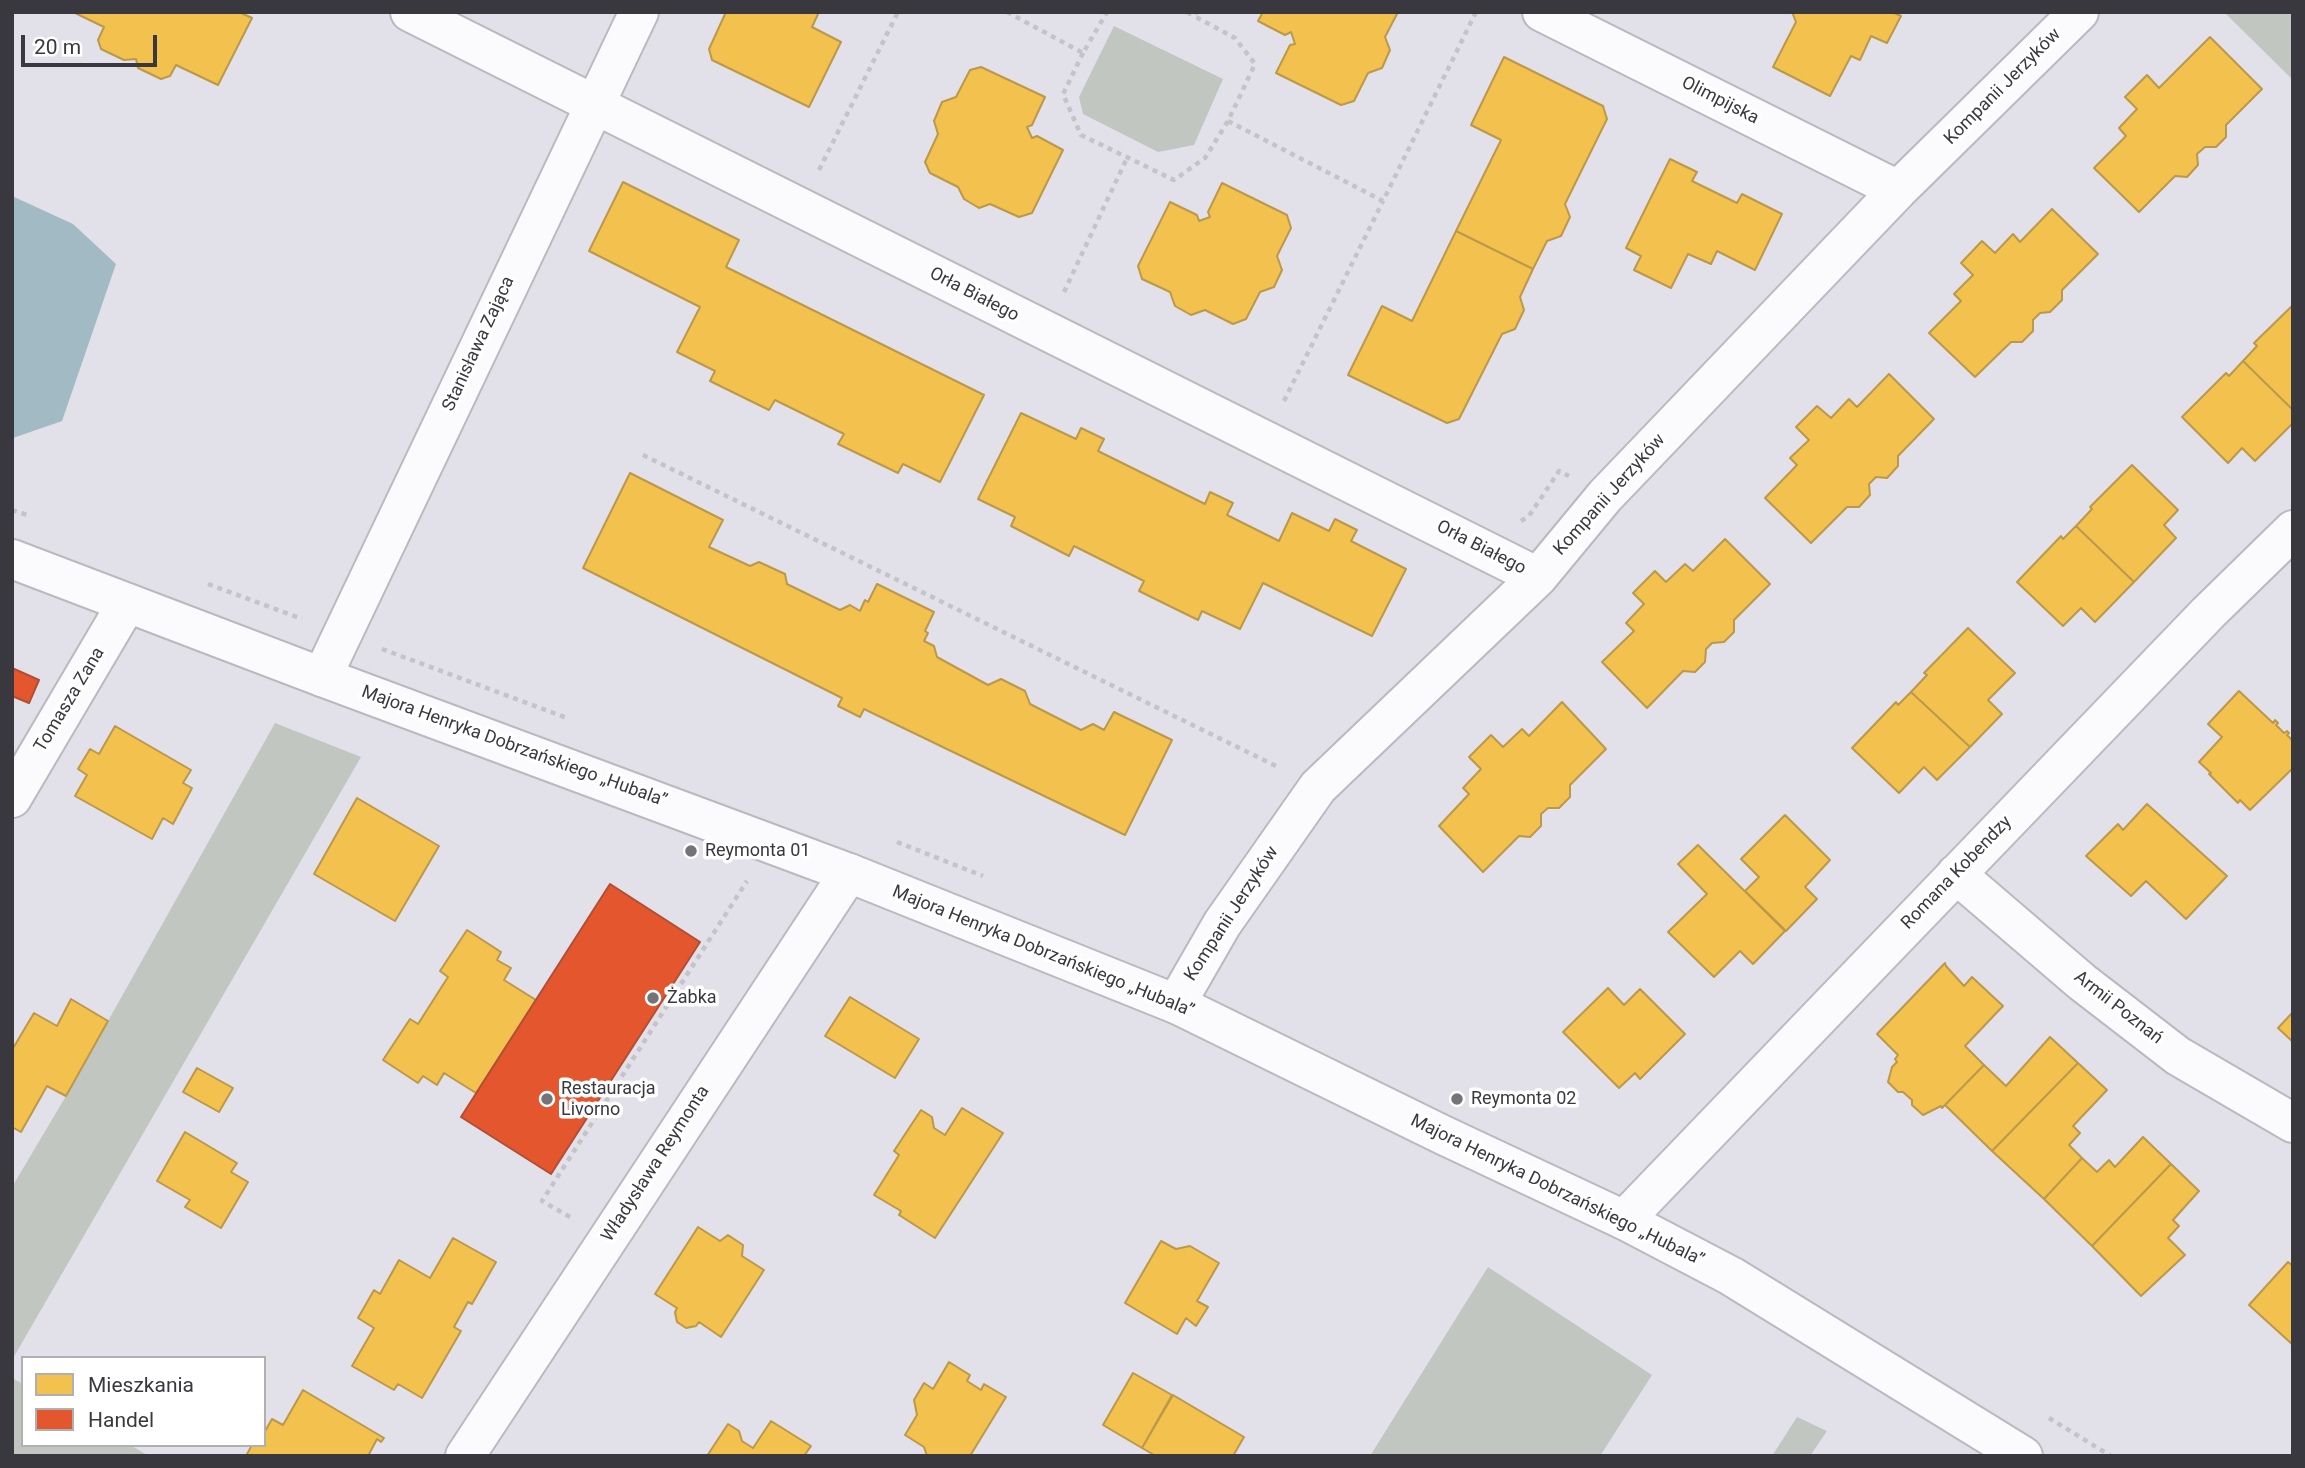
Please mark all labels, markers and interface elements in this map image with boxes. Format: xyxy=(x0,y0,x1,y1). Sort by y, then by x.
scale bar xyxy=(24,21,161,65)
street label: Kompanii Jerzyków xyxy=(1940,24,2066,150)
text: 20 m xyxy=(34,35,81,59)
street label: Olimpijska xyxy=(1678,72,1762,130)
street label: Orła Białego xyxy=(926,263,1022,327)
street label: Stanisława Zająca xyxy=(438,273,520,415)
street label: Kompanii Jerzyków xyxy=(1550,430,1670,560)
street label: Orła Białego xyxy=(1433,516,1529,580)
street label: Tomasza Zana xyxy=(30,644,110,756)
street label: Majora Henryka Dobrzańskiego „Hubala” xyxy=(358,682,670,812)
street label: Romana Kobendzy xyxy=(1897,812,2017,934)
place label: Reymonta 01 xyxy=(705,840,810,862)
marker: Reymonta 01 xyxy=(683,843,699,859)
street label: Kompanii Jerzyków xyxy=(1180,843,1284,985)
street label: Majora Henryka Dobrzańskiego „Hubala” xyxy=(889,881,1197,1023)
street label: Armii Poznań xyxy=(2069,967,2167,1049)
place label: Żabka xyxy=(667,987,717,1009)
marker: Żabka xyxy=(645,990,661,1006)
place label: Restauracja Livorno xyxy=(561,1078,656,1120)
street label: Władysława Reymonta xyxy=(597,1082,715,1246)
place label: Reymonta 02 xyxy=(1471,1088,1576,1110)
marker: Restauracja Livorno xyxy=(539,1091,555,1107)
marker: Reymonta 02 xyxy=(1449,1091,1465,1107)
street label: Majora Henryka Dobrzańskiego „Hubala” xyxy=(1407,1110,1707,1272)
legend xyxy=(21,1356,266,1447)
text: Mieszkania xyxy=(88,1373,194,1397)
text: Handel xyxy=(88,1408,154,1432)

